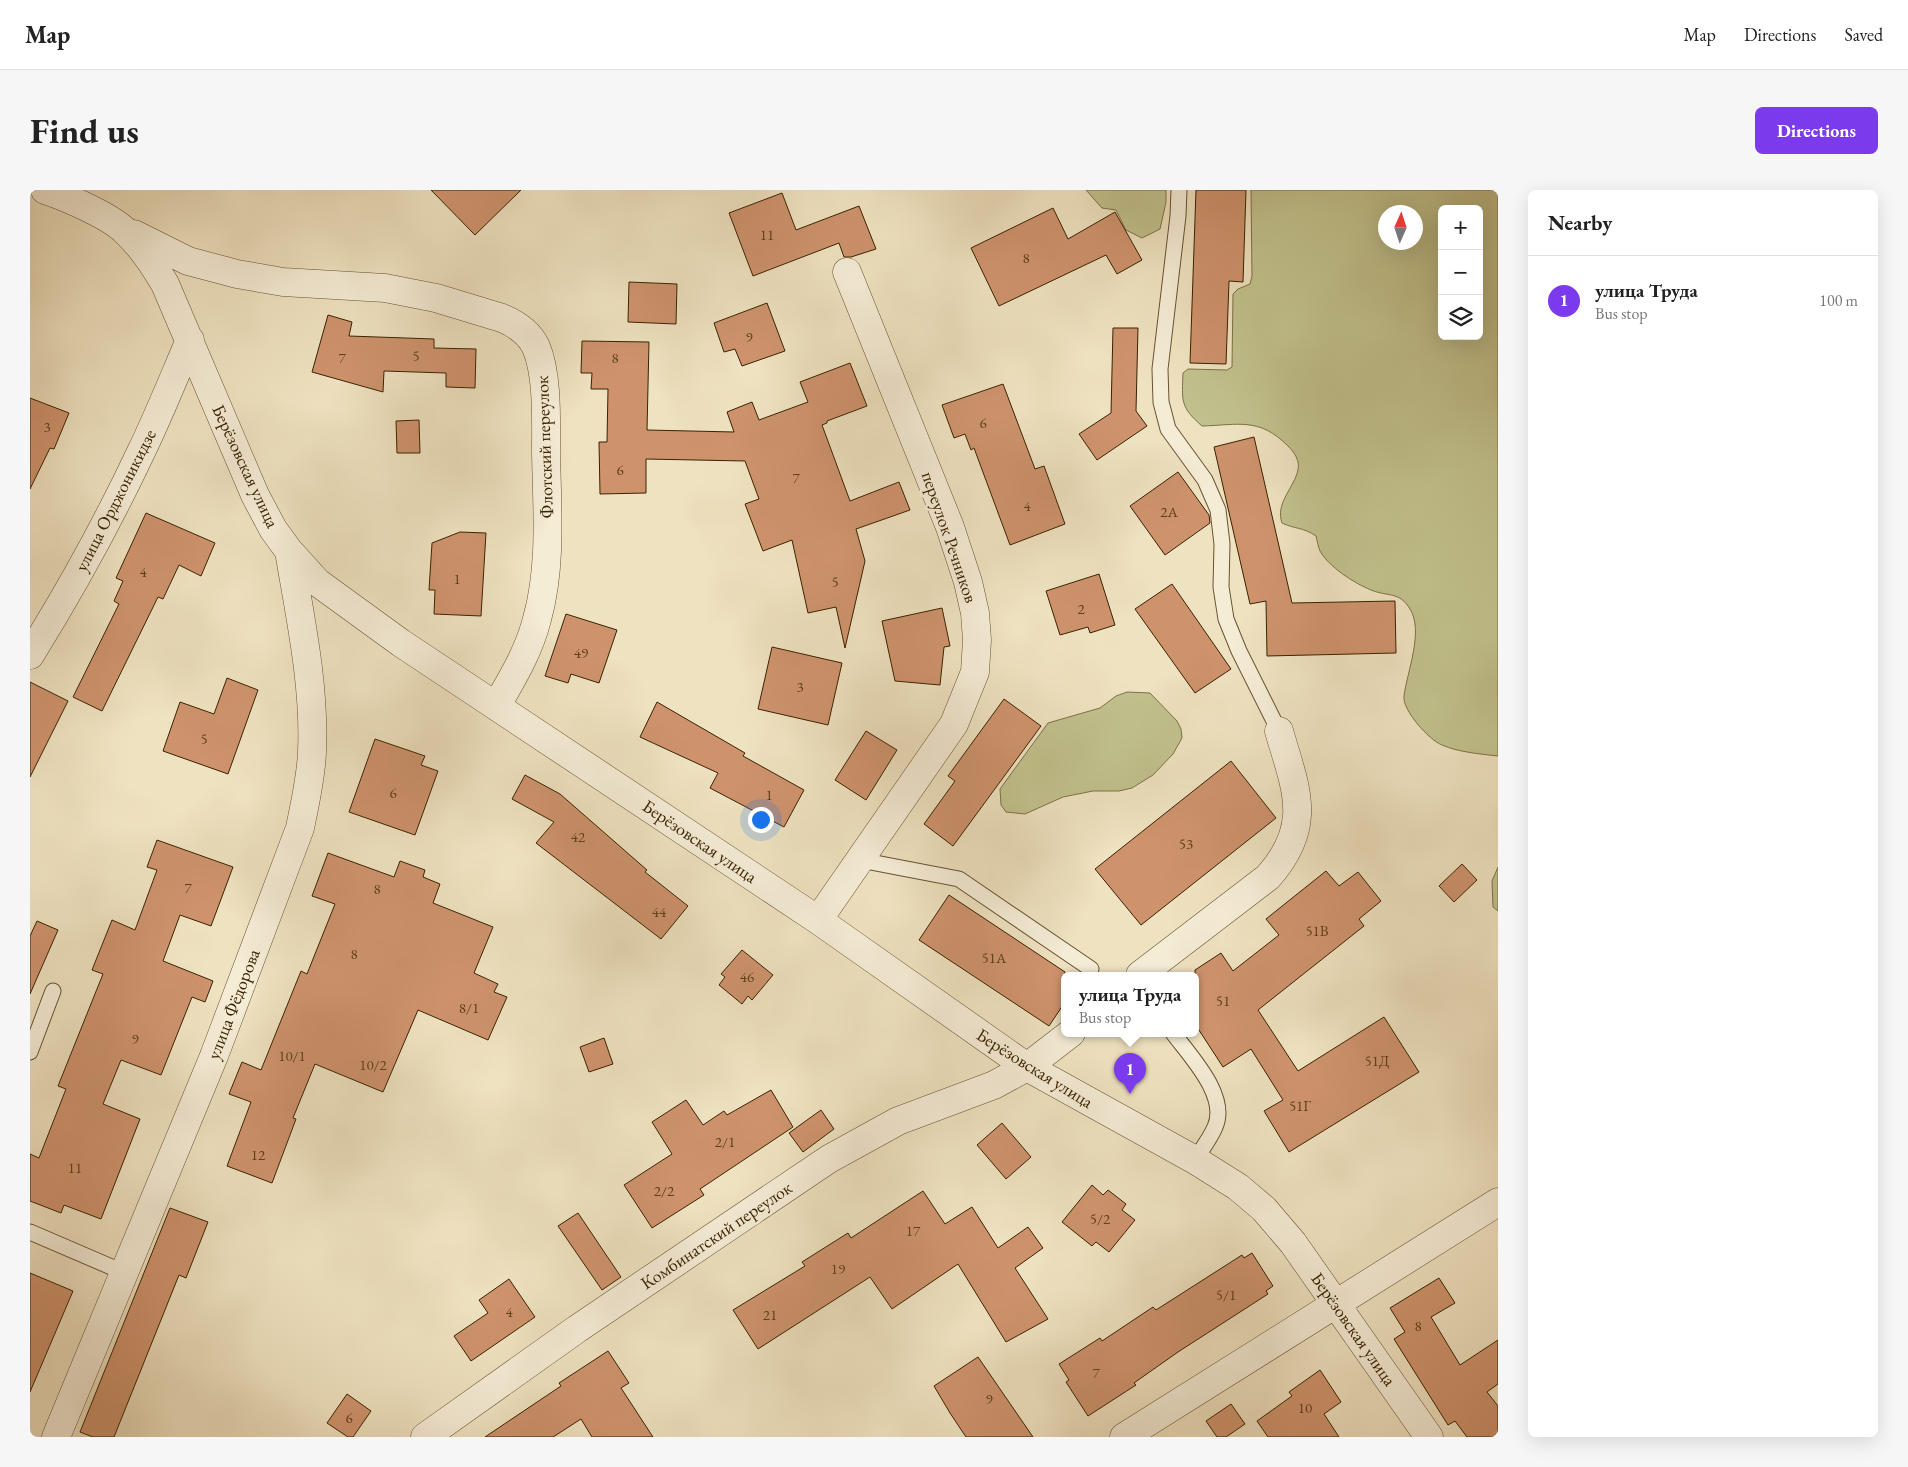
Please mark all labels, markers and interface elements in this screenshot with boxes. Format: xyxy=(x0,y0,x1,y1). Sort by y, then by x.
text: Map xyxy=(25,19,70,50)
text: Map xyxy=(1684,23,1716,46)
text: Directions xyxy=(1744,23,1816,46)
text: Saved xyxy=(1844,23,1883,46)
button: Directions xyxy=(1755,107,1878,154)
text: Find us xyxy=(30,108,139,153)
north arrow xyxy=(1378,205,1423,250)
map controls xyxy=(1438,205,1483,340)
button: + xyxy=(1438,205,1483,250)
text: Nearby xyxy=(1548,209,1612,236)
house number: 11 xyxy=(760,225,774,244)
house number: 8 xyxy=(1022,248,1030,267)
button: − xyxy=(1438,250,1483,295)
text: улица Труда xyxy=(1595,278,1698,303)
text: 1 xyxy=(1560,290,1568,311)
text: 100 m xyxy=(1819,290,1858,311)
button: layers xyxy=(1438,295,1483,340)
text: Bus stop xyxy=(1595,303,1648,324)
house number: 9 xyxy=(745,327,753,346)
house number: 5 xyxy=(412,346,420,365)
house number: 7 xyxy=(338,348,346,367)
house number: 8 xyxy=(611,348,619,367)
street label: Флотский переулок xyxy=(530,375,558,519)
street label: Берёзовская улица xyxy=(207,401,285,532)
house number: 6 xyxy=(979,413,987,432)
house number: 3 xyxy=(43,417,51,436)
street label: улица Орджоникидзе xyxy=(69,425,161,575)
house number: 6 xyxy=(616,460,624,479)
house number: 7 xyxy=(792,468,800,487)
street label: переулок Речников xyxy=(917,468,983,606)
house number: 4 xyxy=(1023,496,1031,515)
house number: 2А xyxy=(1160,502,1178,521)
house number: 4 xyxy=(139,562,147,581)
house number: 1 xyxy=(453,569,461,588)
house number: 5 xyxy=(831,572,839,591)
house number: 2 xyxy=(1077,599,1085,618)
house number: 49 xyxy=(574,643,588,662)
house number: 3 xyxy=(796,677,804,696)
house number: 5 xyxy=(200,729,208,748)
house number: 6 xyxy=(389,783,397,802)
house number: 1 xyxy=(765,785,773,804)
street label: Берёзовская улица xyxy=(638,794,762,888)
your location xyxy=(748,807,774,833)
house number: 42 xyxy=(571,827,586,846)
house number: 53 xyxy=(1179,834,1193,853)
house number: 7 xyxy=(184,878,192,897)
house number: 8 xyxy=(373,879,381,898)
house number: 44 xyxy=(652,902,667,921)
house number: 51В xyxy=(1305,921,1329,940)
house number: 8 xyxy=(350,944,358,963)
street label: улица Фёдорова xyxy=(201,945,265,1063)
house number: 51А xyxy=(982,948,1007,967)
house number: 46 xyxy=(740,967,754,986)
popup xyxy=(1061,972,1199,1037)
text: улица Труда xyxy=(1079,982,1181,1007)
house number: 51 xyxy=(1216,991,1230,1010)
house number: 8/1 xyxy=(459,998,479,1017)
text: Bus stop xyxy=(1079,1007,1131,1028)
street label: Берёзовская улица xyxy=(972,1023,1098,1114)
house number: 9 xyxy=(131,1029,139,1048)
house number: 10/1 xyxy=(278,1046,306,1065)
house number: 51Д xyxy=(1365,1051,1389,1070)
pin: 1 xyxy=(1114,1053,1146,1094)
house number: 10/2 xyxy=(359,1055,388,1074)
house number: 51Г xyxy=(1289,1096,1311,1115)
house number: 2/1 xyxy=(715,1132,735,1151)
house number: 12 xyxy=(251,1145,266,1164)
house number: 11 xyxy=(68,1158,82,1177)
street label: Комбинатский переулок xyxy=(636,1176,796,1294)
house number: 2/2 xyxy=(654,1181,675,1200)
house number: 5/2 xyxy=(1090,1209,1111,1228)
house number: 17 xyxy=(906,1221,921,1240)
house number: 19 xyxy=(831,1259,845,1278)
street label: Берёзовская улица xyxy=(1306,1268,1402,1391)
house number: 5/1 xyxy=(1216,1285,1236,1304)
house number: 4 xyxy=(505,1302,513,1321)
house number: 21 xyxy=(763,1305,777,1324)
house number: 8 xyxy=(1414,1316,1422,1335)
house number: 7 xyxy=(1092,1363,1100,1382)
house number: 9 xyxy=(985,1389,993,1408)
house number: 10 xyxy=(1298,1398,1312,1417)
house number: 6 xyxy=(345,1408,353,1427)

